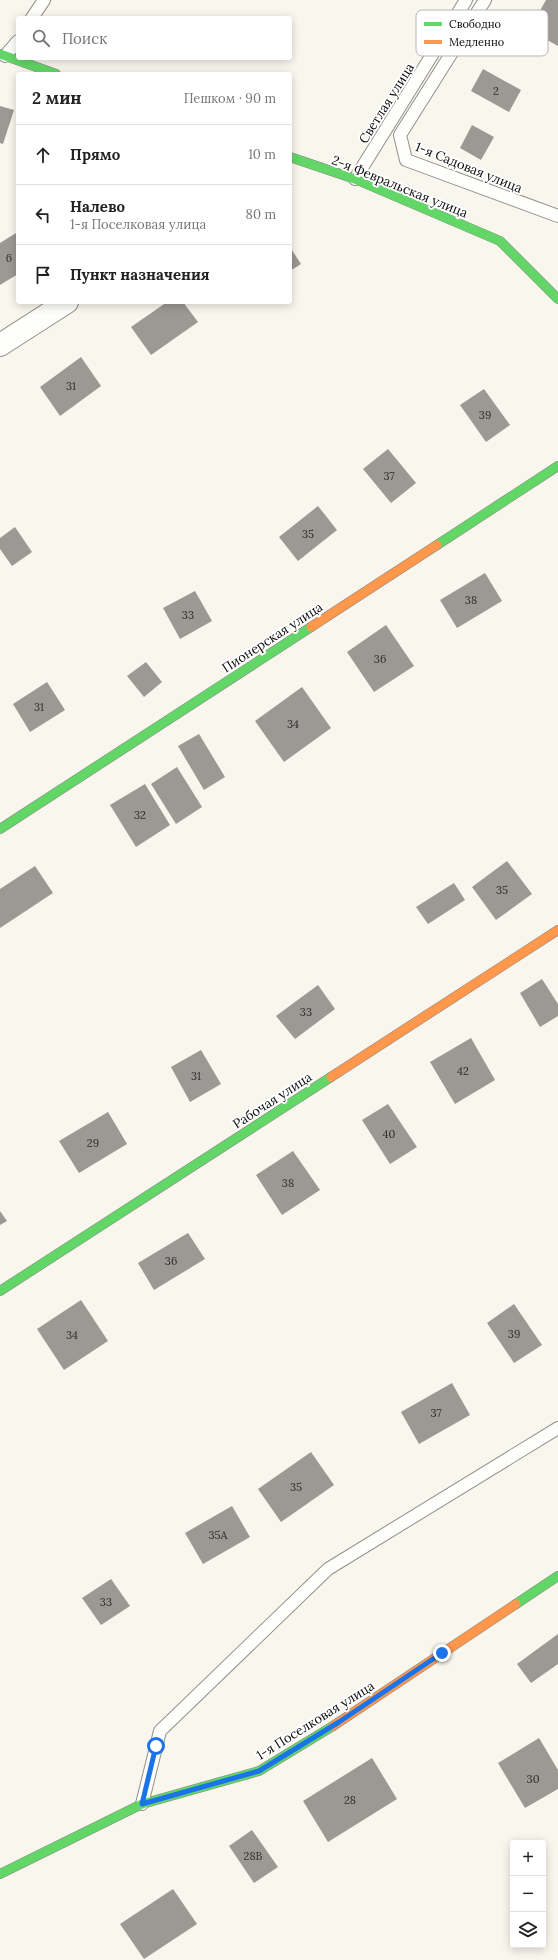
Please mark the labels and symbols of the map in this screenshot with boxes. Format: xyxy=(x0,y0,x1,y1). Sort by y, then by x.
legend xyxy=(416,10,548,56)
text: Свободно xyxy=(449,17,501,31)
text: Медленно xyxy=(449,35,504,49)
street label: Светлая улица xyxy=(355,60,418,147)
house number: 2 xyxy=(493,84,499,98)
street label: 1-я Садовая улица xyxy=(413,138,525,197)
street label: 2-я Февральская улица xyxy=(329,151,471,222)
house number: 6 xyxy=(6,251,12,265)
house number: 31 xyxy=(66,379,76,393)
house number: 39 xyxy=(479,408,491,422)
house number: 37 xyxy=(384,469,394,483)
house number: 35 xyxy=(302,527,314,541)
house number: 38 xyxy=(465,593,477,607)
street label: Пионерская улица xyxy=(219,598,326,676)
house number: 33 xyxy=(182,608,194,622)
house number: 36 xyxy=(374,652,386,666)
house number: 31 xyxy=(34,700,44,714)
house number: 34 xyxy=(287,717,299,731)
house number: 32 xyxy=(134,808,146,822)
house number: 35 xyxy=(496,883,508,897)
house number: 33 xyxy=(300,1005,312,1019)
house number: 42 xyxy=(457,1064,469,1078)
street label: Рабочая улица xyxy=(229,1068,315,1132)
house number: 31 xyxy=(191,1069,201,1083)
house number: 40 xyxy=(383,1127,396,1141)
house number: 29 xyxy=(87,1136,99,1150)
house number: 38 xyxy=(282,1176,294,1190)
house number: 36 xyxy=(165,1254,177,1268)
house number: 39 xyxy=(508,1327,520,1341)
house number: 34 xyxy=(66,1328,78,1342)
house number: 37 xyxy=(431,1406,441,1420)
house number: 35 xyxy=(290,1480,302,1494)
house number: 35А xyxy=(208,1528,229,1542)
house number: 33 xyxy=(100,1595,112,1609)
route end xyxy=(433,1644,451,1662)
street label: 1-я Поселковая улица xyxy=(253,1677,378,1764)
route start xyxy=(147,1737,165,1755)
house number: 30 xyxy=(527,1772,540,1786)
house number: 28 xyxy=(344,1793,356,1807)
house number: 28В xyxy=(244,1849,263,1863)

